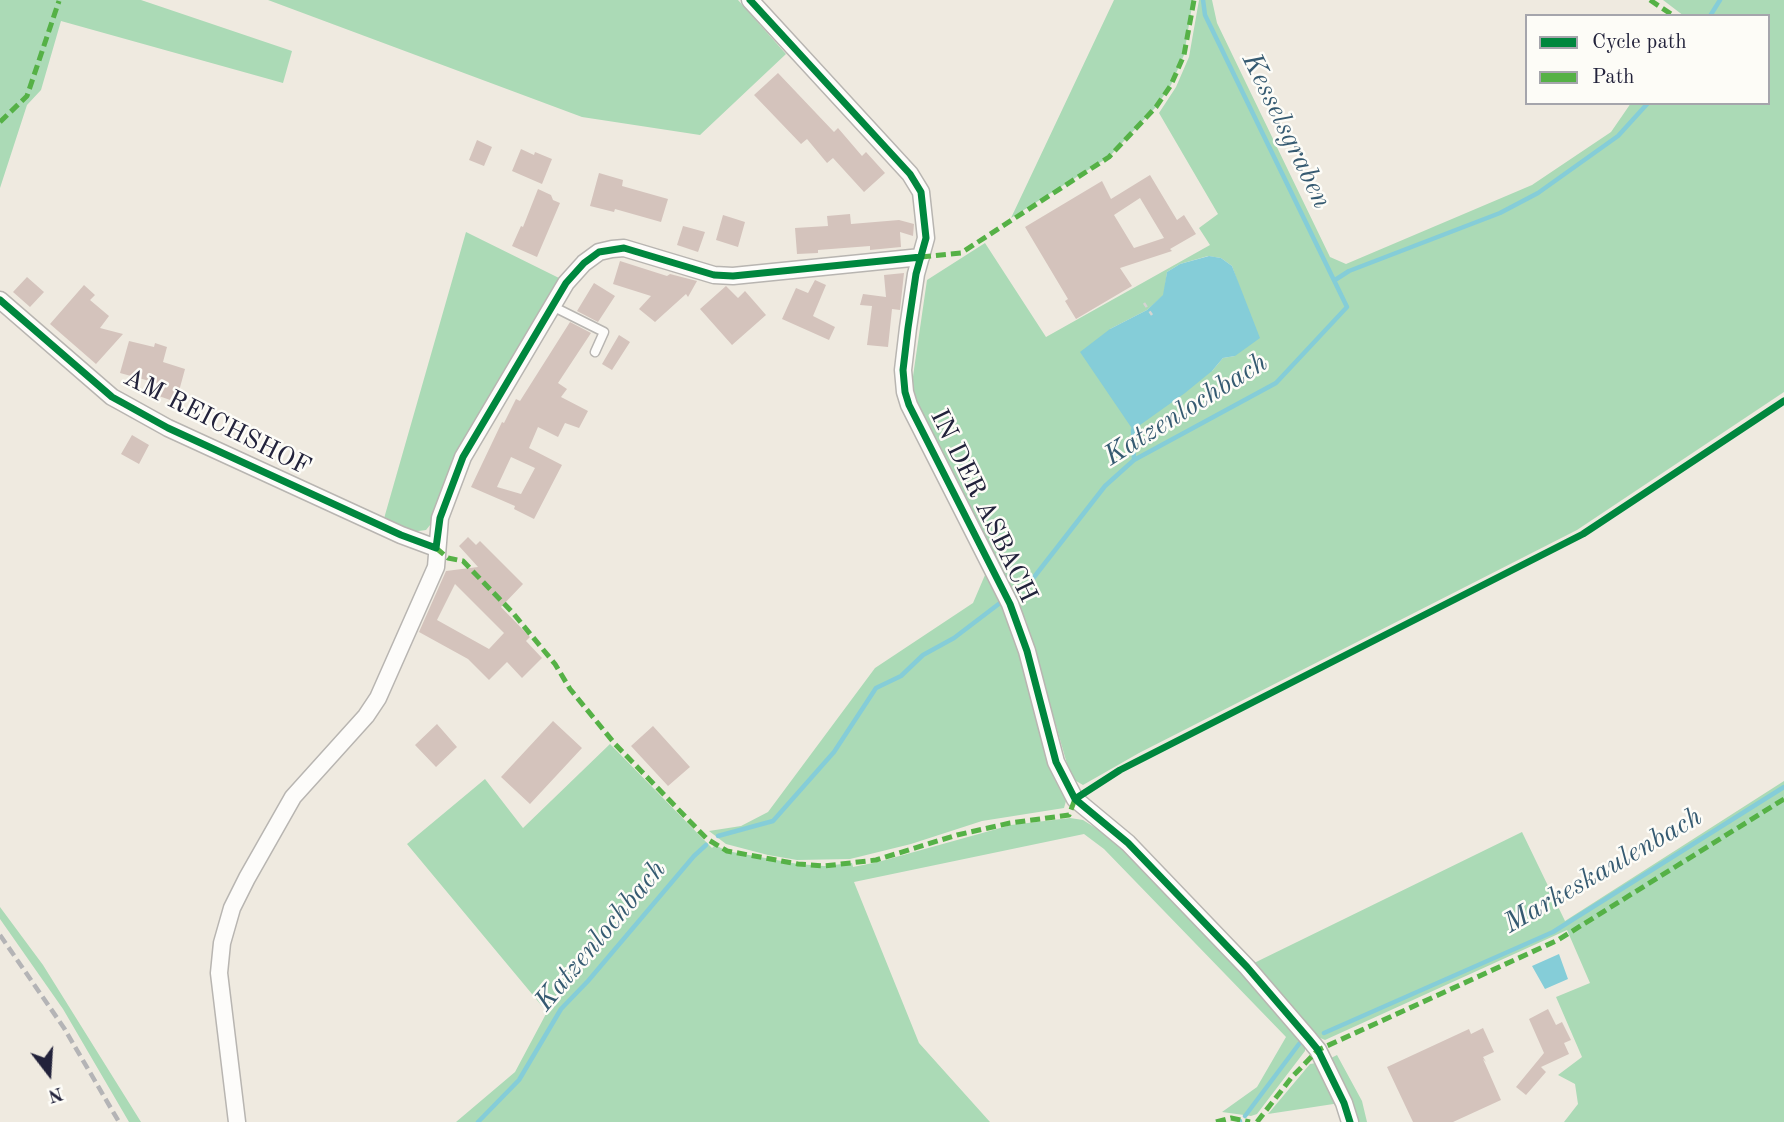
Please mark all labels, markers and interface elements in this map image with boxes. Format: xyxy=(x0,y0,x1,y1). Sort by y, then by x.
legend xyxy=(1525,14,1770,105)
text: Cycle path xyxy=(1592,32,1687,53)
water label: Kesselsgraben xyxy=(1234,48,1338,214)
text: Path xyxy=(1592,67,1635,88)
water label: Katzenlochbach xyxy=(1098,346,1274,474)
street label: AM REICHSHOF xyxy=(118,362,316,484)
street label: IN DER ASBACH xyxy=(923,404,1043,608)
water label: Markeskaulenbach xyxy=(1498,800,1708,942)
water label: Katzenlochbach xyxy=(528,854,674,1018)
north arrow xyxy=(14,1038,84,1108)
text: N xyxy=(46,1082,65,1105)

